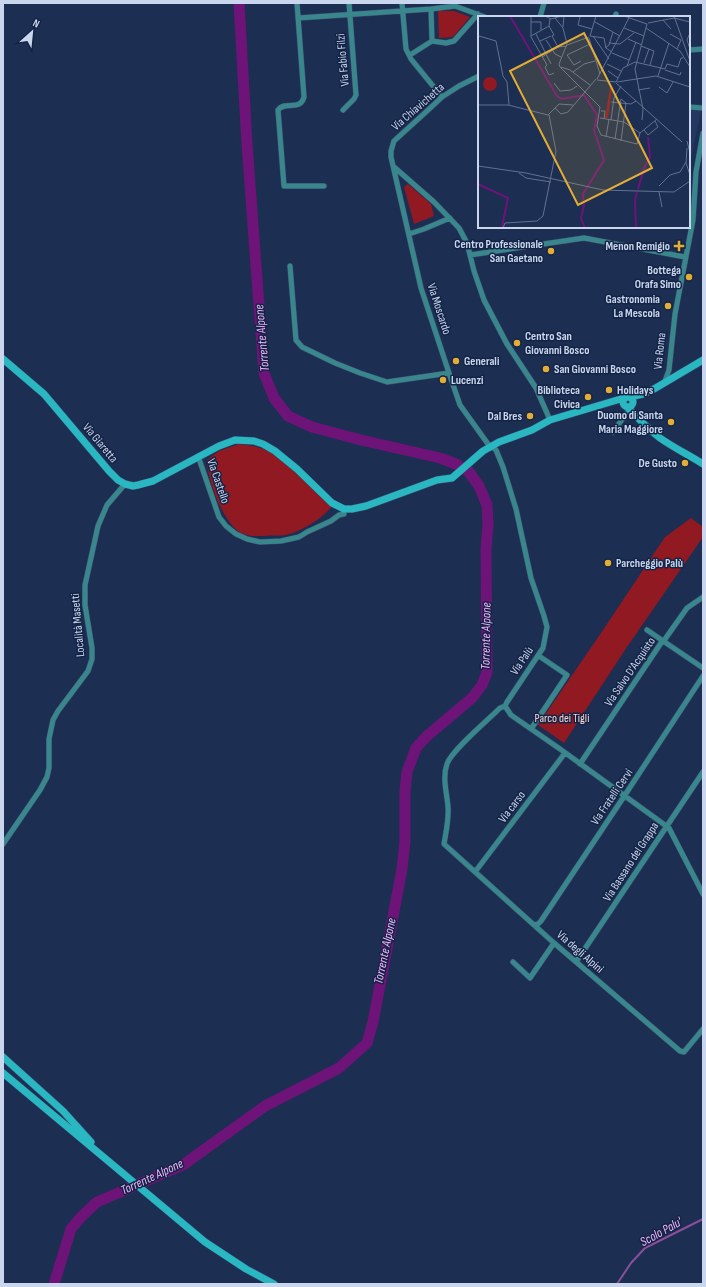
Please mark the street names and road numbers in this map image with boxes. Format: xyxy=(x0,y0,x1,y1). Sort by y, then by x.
street label: Via Fabio Filzi xyxy=(333,33,353,87)
street label: Via Chiavichetta xyxy=(388,80,448,134)
street label: Via Moscardo xyxy=(424,281,454,337)
street label: Via Roma xyxy=(651,332,669,370)
street label: Via Giaretta xyxy=(79,420,121,466)
street label: Via Castello xyxy=(203,457,233,505)
street label: Località Masetti xyxy=(68,593,88,657)
street label: Via Salvo D'Acquisto xyxy=(601,634,659,710)
street label: Via Palù xyxy=(507,644,537,678)
street label: Via Fratelli Cervi xyxy=(588,766,636,828)
street label: Via carso xyxy=(495,788,529,826)
street label: Via Bassano del Grappa xyxy=(600,819,662,905)
street label: Via degli Alpini xyxy=(553,927,607,977)

